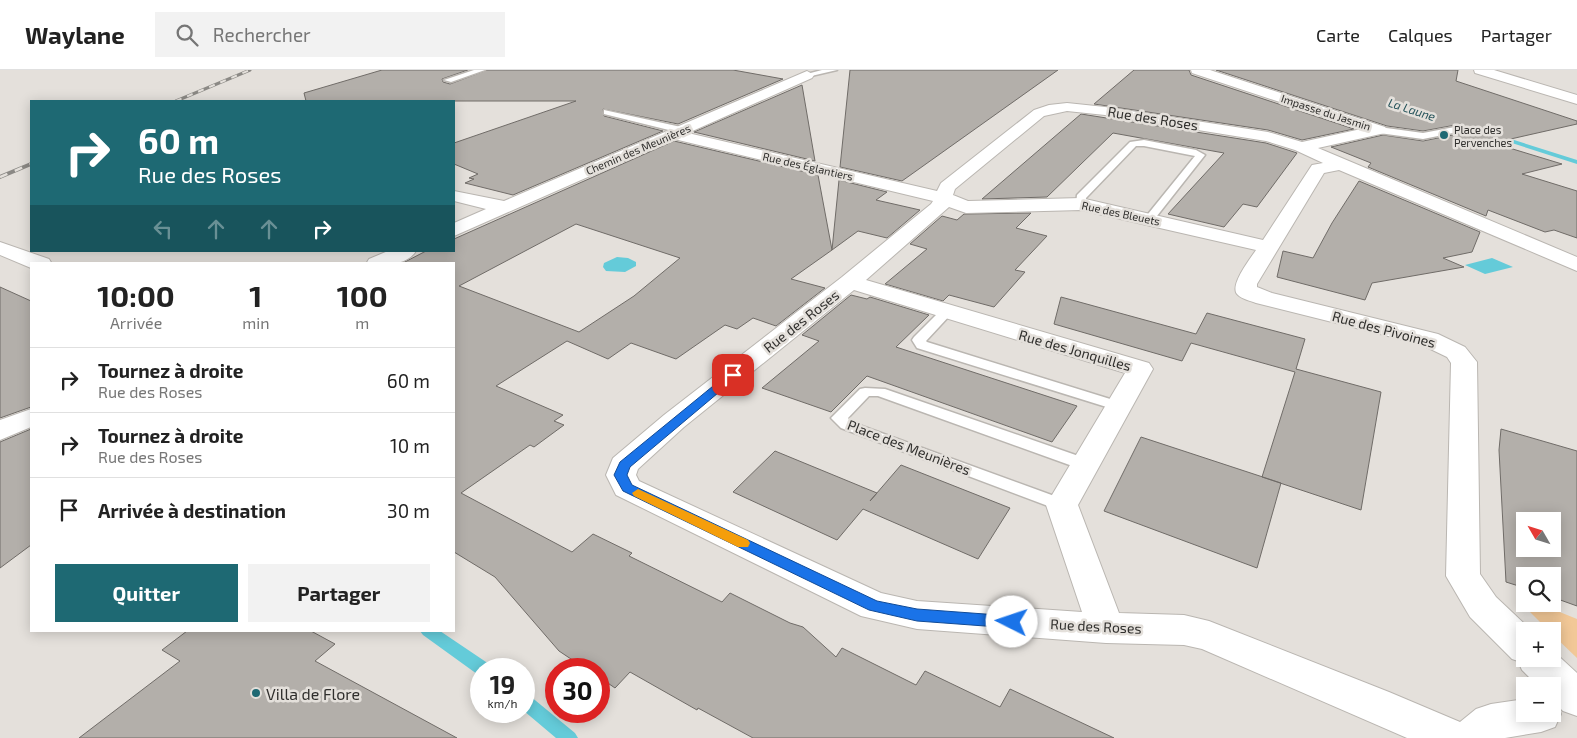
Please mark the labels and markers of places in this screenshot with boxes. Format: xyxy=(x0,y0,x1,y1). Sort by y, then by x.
place label: Place des Pervenches xyxy=(1454,123,1512,149)
marker: Place des Pervenches xyxy=(1438,129,1450,141)
pin xyxy=(712,354,754,396)
place label: Villa de Flore xyxy=(266,684,360,703)
marker: Villa de Flore xyxy=(250,687,262,699)

